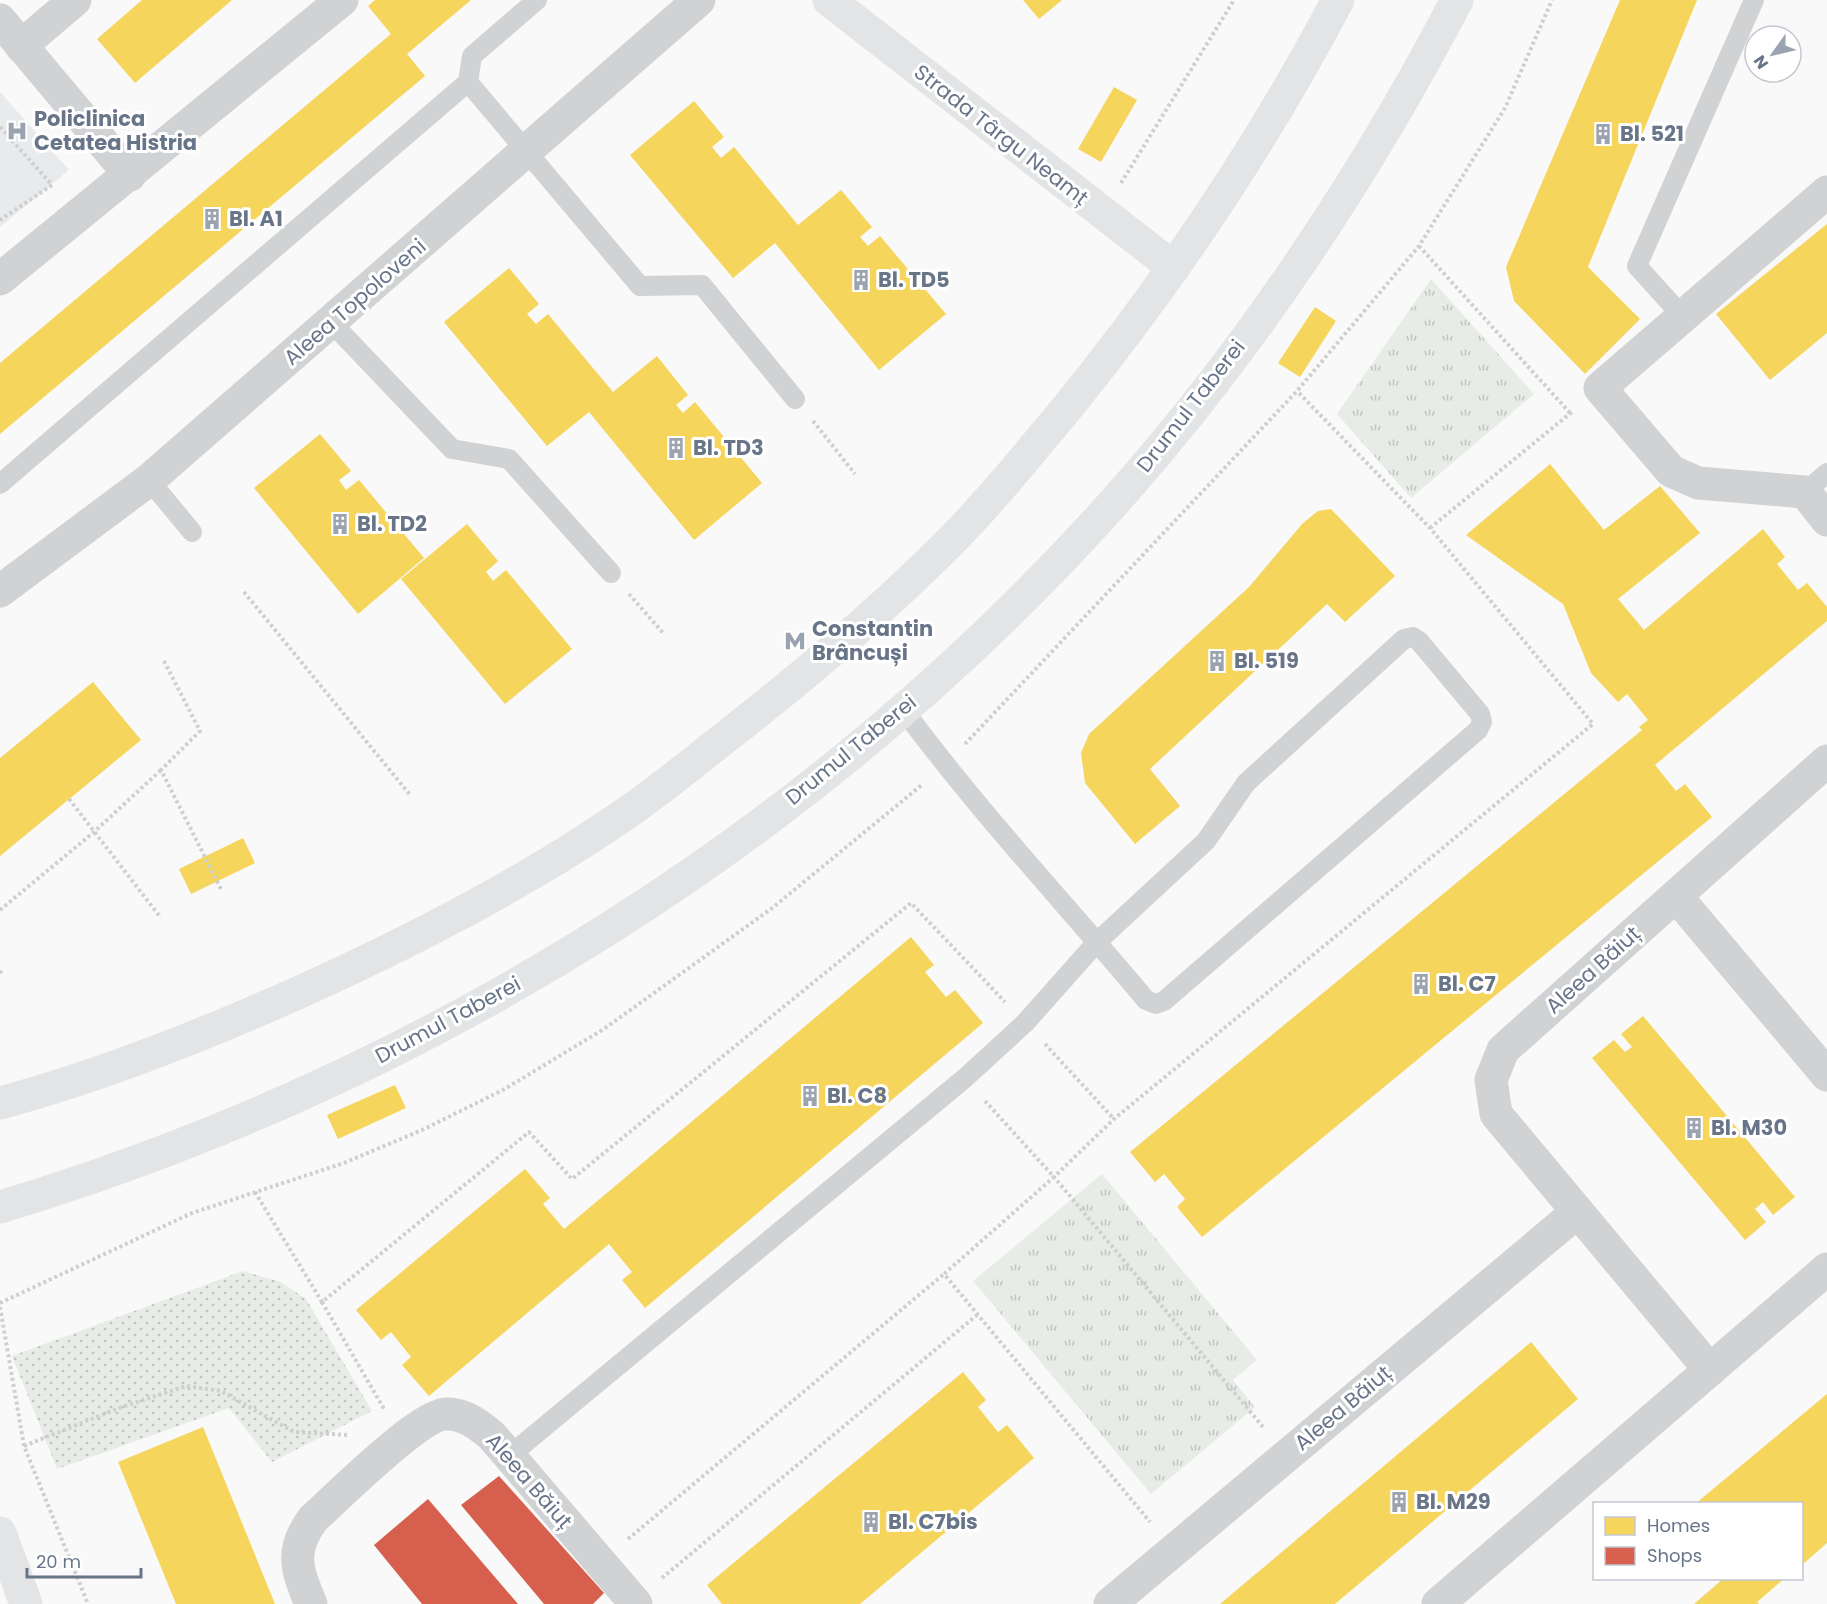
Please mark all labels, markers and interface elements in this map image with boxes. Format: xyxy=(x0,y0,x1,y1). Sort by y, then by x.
north arrow xyxy=(1743,24,1803,84)
text: N xyxy=(1748,51,1774,74)
street label: Strada Târgu Neamț xyxy=(908,57,1095,212)
place label: Policlinica Cetatea Histria xyxy=(34,104,197,157)
hospital icon: Policlinica Cetatea Histria xyxy=(5,119,29,143)
place label: Bl. 521 xyxy=(1620,119,1684,148)
building icon: Bl. 521 xyxy=(1591,122,1615,146)
place label: Bl. A1 xyxy=(229,204,283,233)
building icon: Bl. A1 xyxy=(200,207,224,231)
street label: Aleea Topoloveni xyxy=(277,232,432,371)
place label: Bl. TD5 xyxy=(878,265,950,294)
building icon: Bl. TD5 xyxy=(849,268,873,292)
street label: Drumul Taberei xyxy=(1130,333,1252,478)
place label: Bl. TD3 xyxy=(693,433,764,462)
building icon: Bl. TD3 xyxy=(664,436,688,460)
place label: Bl. TD2 xyxy=(357,509,427,538)
building icon: Bl. TD2 xyxy=(328,512,352,536)
place label: Constantin Brâncuși xyxy=(812,614,933,667)
metro station icon: Constantin Brâncuși xyxy=(783,629,807,653)
place label: Bl. 519 xyxy=(1234,646,1299,675)
building icon: Bl. 519 xyxy=(1205,649,1229,673)
street label: Drumul Taberei xyxy=(779,688,922,811)
street label: Aleea Băiuț xyxy=(1539,919,1646,1020)
street label: Drumul Taberei xyxy=(370,969,526,1070)
place label: Bl. C7 xyxy=(1438,969,1496,998)
building icon: Bl. C7 xyxy=(1409,972,1433,996)
place label: Bl. C8 xyxy=(827,1081,887,1110)
building icon: Bl. C8 xyxy=(798,1084,822,1108)
place label: Bl. M30 xyxy=(1711,1113,1787,1142)
building icon: Bl. M30 xyxy=(1682,1116,1706,1140)
street label: Aleea Băiuț xyxy=(1288,1358,1397,1457)
street label: Aleea Băiuț xyxy=(480,1426,579,1535)
place label: Bl. M29 xyxy=(1416,1487,1491,1516)
building icon: Bl. M29 xyxy=(1387,1490,1411,1514)
legend xyxy=(1593,1502,1803,1580)
place label: Bl. C7bis xyxy=(888,1507,978,1536)
building icon: Bl. C7bis xyxy=(859,1510,883,1534)
text: Homes xyxy=(1647,1513,1710,1538)
scale bar xyxy=(27,1541,141,1579)
text: Shops xyxy=(1647,1543,1702,1568)
text: 20 m xyxy=(36,1549,81,1574)

